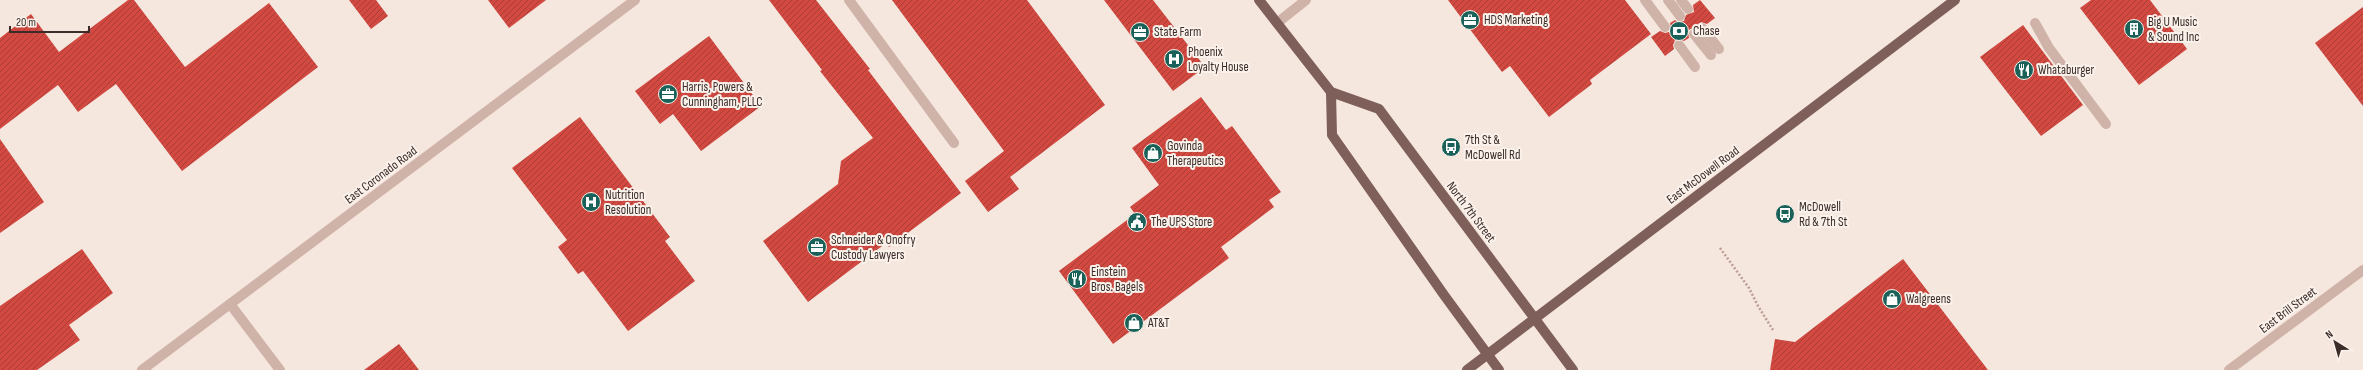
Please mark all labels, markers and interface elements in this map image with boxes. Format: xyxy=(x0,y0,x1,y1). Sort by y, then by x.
scale bar xyxy=(10,8,89,34)
office icon: HDS Marketing xyxy=(1459,9,1481,31)
place label: HDS Marketing xyxy=(1484,12,1548,28)
place label: Big U Music & Sound Inc xyxy=(2148,14,2199,45)
text: 20 m xyxy=(16,15,36,30)
building icon: Big U Music & Sound Inc xyxy=(2123,18,2145,40)
bank icon: Chase xyxy=(1668,20,1690,42)
office icon: State Farm xyxy=(1129,21,1151,43)
place label: Chase xyxy=(1693,23,1720,39)
place label: State Farm xyxy=(1154,24,1201,40)
place label: Phoenix Loyalty House xyxy=(1188,44,1249,75)
hospital icon: Phoenix Loyalty House xyxy=(1163,48,1185,70)
restaurant icon: Whataburger xyxy=(2013,59,2035,81)
place label: Whataburger xyxy=(2038,62,2095,78)
place label: Harris, Powers & Cunningham, PLLC xyxy=(682,79,763,110)
office icon: Harris, Powers & Cunningham, PLLC xyxy=(657,83,679,105)
place label: 7th St & McDowell Rd xyxy=(1465,132,1520,163)
bus stop icon: 7th St & McDowell Rd xyxy=(1440,136,1462,158)
place label: Govinda Therapeutics xyxy=(1167,138,1224,169)
shop icon: Govinda Therapeutics xyxy=(1142,142,1164,164)
street label: East Coronado Road xyxy=(342,143,420,207)
street label: East McDowell Road xyxy=(1664,143,1742,207)
street label: North 7th Street xyxy=(1443,178,1499,246)
place label: Nutrition Resolution xyxy=(605,187,651,218)
hospital icon: Nutrition Resolution xyxy=(580,191,602,213)
place label: McDowell Rd & 7th St xyxy=(1799,199,1847,230)
bus stop icon: McDowell Rd & 7th St xyxy=(1774,203,1796,225)
public building icon: The UPS Store xyxy=(1126,211,1148,233)
place label: The UPS Store xyxy=(1151,214,1212,230)
place label: Schneider & Onofry Custody Lawyers xyxy=(831,232,916,263)
office icon: Schneider & Onofry Custody Lawyers xyxy=(806,236,828,258)
place label: Einstein Bros. Bagels xyxy=(1091,264,1144,295)
restaurant icon: Einstein Bros. Bagels xyxy=(1066,268,1088,290)
street label: East Brill Street xyxy=(2256,283,2320,337)
shop icon: Walgreens xyxy=(1881,288,1903,310)
place label: Walgreens xyxy=(1906,291,1951,307)
shop icon: AT&T xyxy=(1123,312,1145,334)
place label: AT&T xyxy=(1147,315,1170,331)
north arrow xyxy=(2315,322,2355,362)
text: N xyxy=(2323,327,2336,341)

